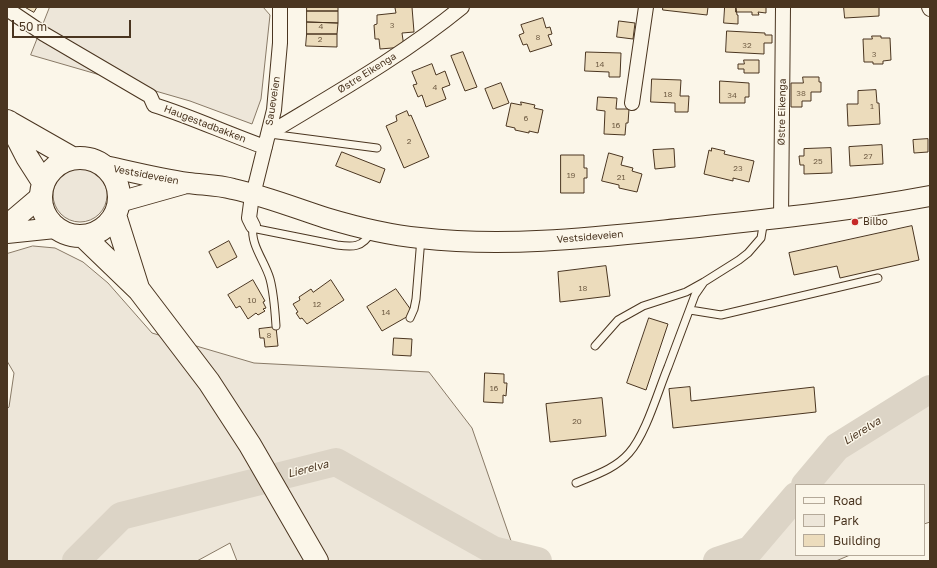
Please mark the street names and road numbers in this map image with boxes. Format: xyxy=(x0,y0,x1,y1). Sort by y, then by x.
street label: Østre Eikenga xyxy=(336,50,398,96)
street label: Saueveien xyxy=(263,76,283,126)
street label: Østre Eikenga xyxy=(775,79,789,145)
street label: Haugestadbakken xyxy=(162,103,248,145)
street label: Vestsideveien xyxy=(112,163,180,187)
street label: Vestsideveien xyxy=(556,228,624,246)

